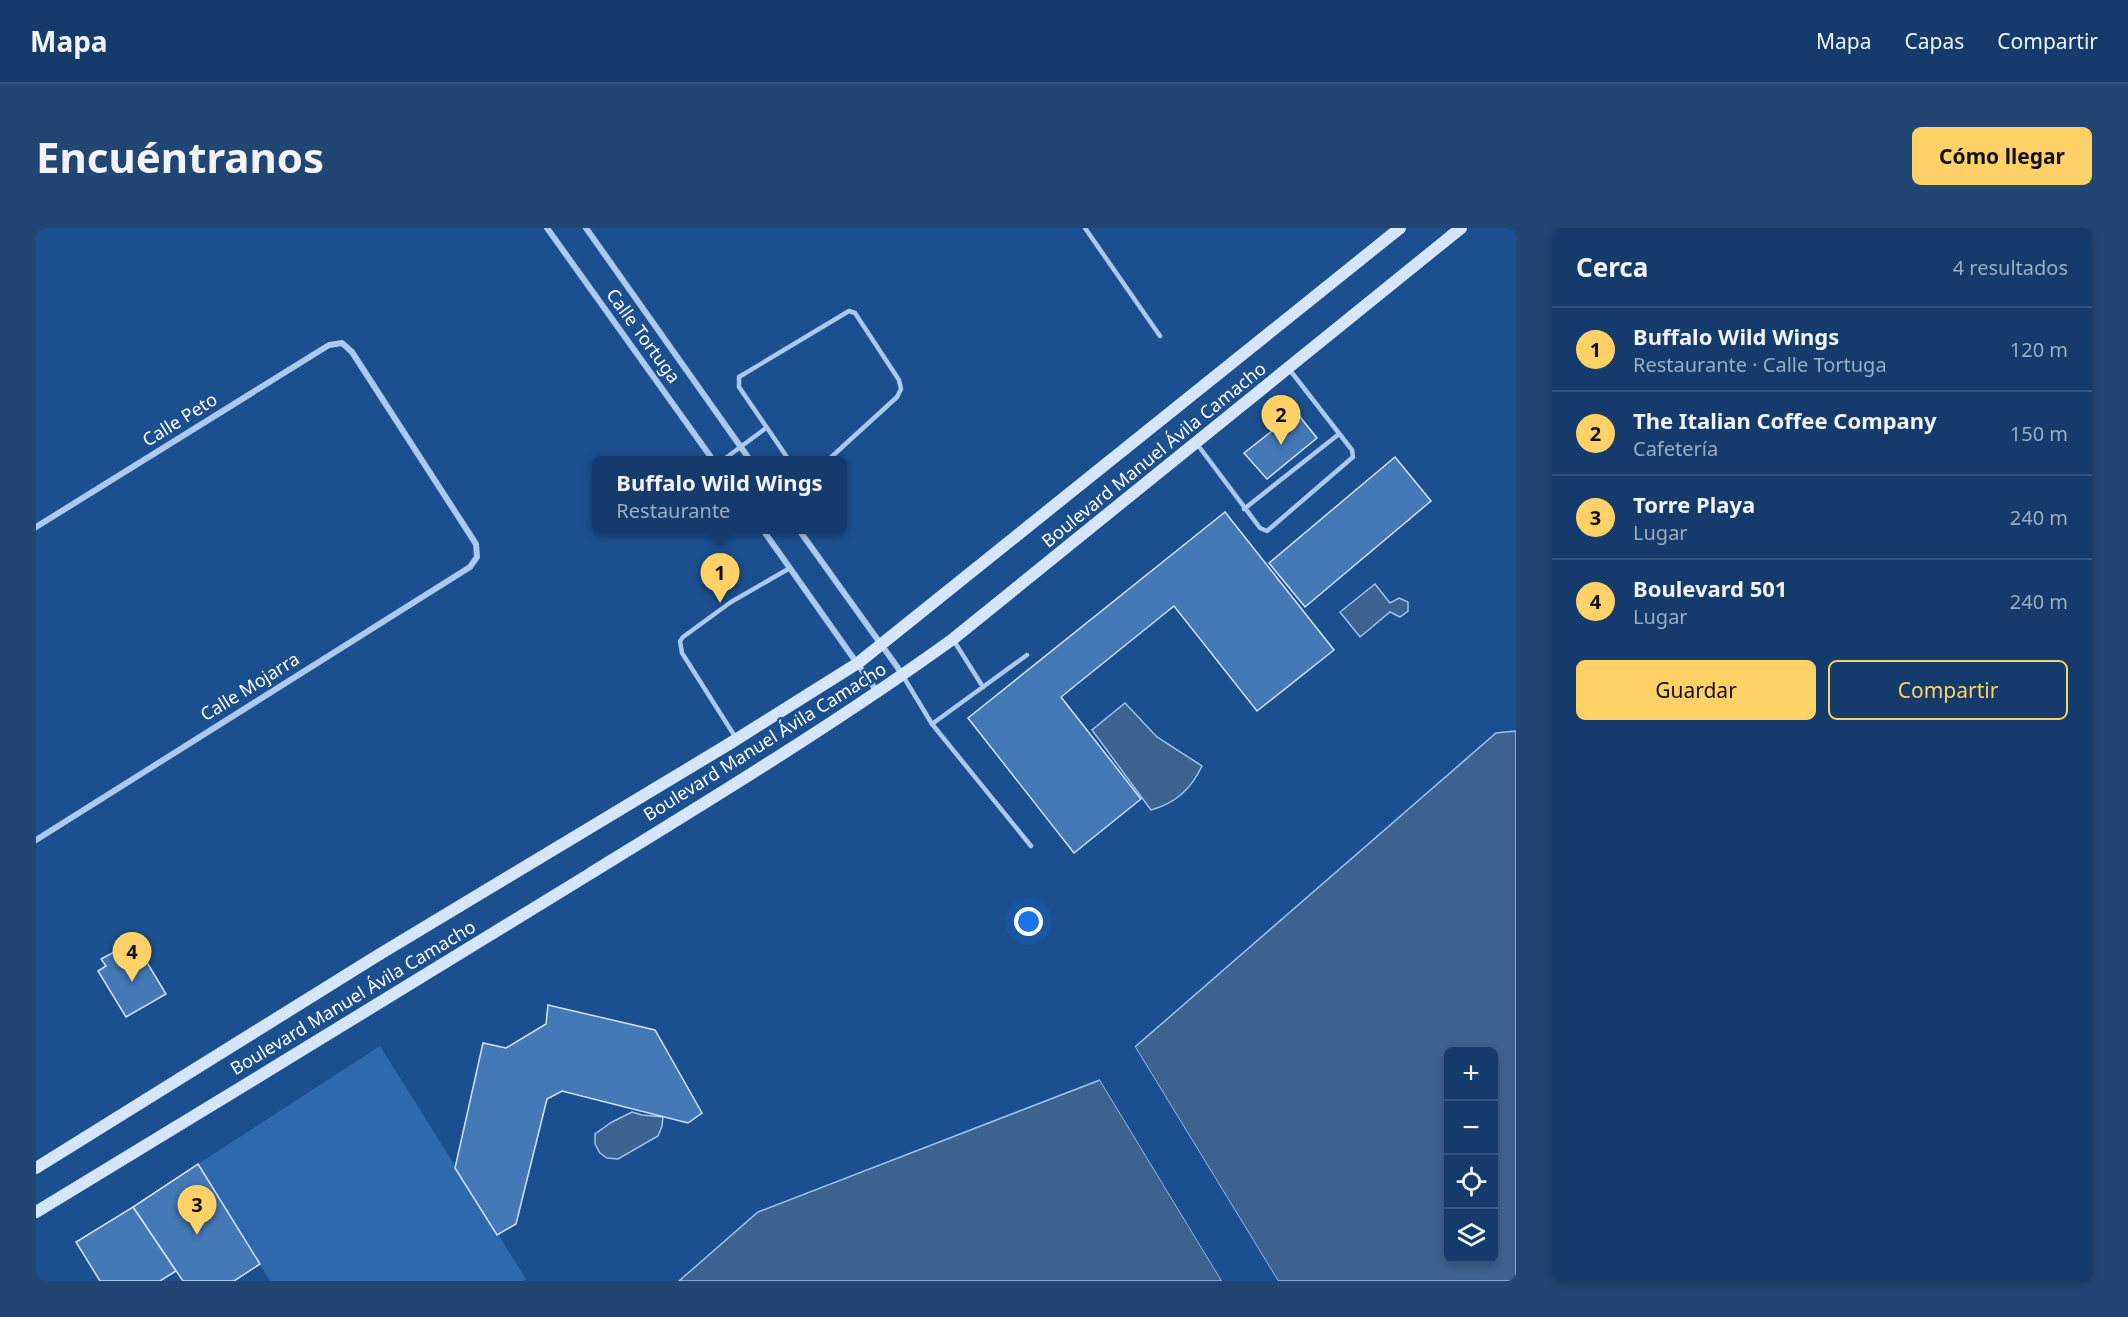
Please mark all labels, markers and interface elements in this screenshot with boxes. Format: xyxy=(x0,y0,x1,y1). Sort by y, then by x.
text: Mapa xyxy=(30,22,108,60)
text: Mapa xyxy=(1816,27,1872,55)
text: Capas xyxy=(1905,27,1964,55)
text: Compartir xyxy=(1997,27,2098,55)
button: Cómo llegar xyxy=(1912,127,2092,185)
text: Encuéntranos xyxy=(36,128,324,185)
text: Cerca xyxy=(1576,249,1648,285)
text: 4 resultados xyxy=(1953,254,2068,281)
street label: Calle Tortuga xyxy=(601,283,686,388)
text: Buffalo Wild Wings xyxy=(1633,321,1839,351)
text: 1 xyxy=(1590,336,1601,363)
text: 120 m xyxy=(2010,336,2068,363)
text: Restaurante · Calle Tortuga xyxy=(1633,351,1887,378)
street label: Boulevard Manuel Ávila Camacho xyxy=(1036,356,1271,552)
street label: Calle Peto xyxy=(137,387,221,452)
pin: 2 xyxy=(1262,396,1300,445)
text: The Italian Coffee Company xyxy=(1633,405,1937,435)
text: 2 xyxy=(1590,420,1601,447)
text: 150 m xyxy=(2010,420,2068,447)
text: Cafetería xyxy=(1633,435,1718,462)
popup xyxy=(592,456,847,534)
text: Buffalo Wild Wings xyxy=(616,467,823,497)
text: Torre Playa xyxy=(1633,489,1755,519)
text: Restaurante xyxy=(616,497,730,524)
text: 3 xyxy=(1590,504,1601,531)
text: 240 m xyxy=(2010,504,2068,531)
text: Lugar xyxy=(1633,519,1688,546)
pin: 1 xyxy=(700,554,740,603)
text: Boulevard 501 xyxy=(1633,573,1787,603)
text: 4 xyxy=(1590,588,1601,615)
text: 240 m xyxy=(2010,588,2068,615)
text: Lugar xyxy=(1633,603,1688,630)
street label: Calle Mojarra xyxy=(196,646,303,726)
street label: Boulevard Manuel Ávila Camacho xyxy=(638,656,890,826)
button: Guardar xyxy=(1576,660,1816,720)
button: Compartir xyxy=(1828,660,2068,720)
your location xyxy=(1014,907,1043,936)
street label: Boulevard Manuel Ávila Camacho xyxy=(225,914,480,1080)
pin: 4 xyxy=(112,932,152,982)
map controls xyxy=(1444,1047,1498,1263)
button: + xyxy=(1444,1047,1498,1101)
button: − xyxy=(1444,1101,1498,1155)
button: locate xyxy=(1444,1155,1498,1209)
pin: 3 xyxy=(178,1186,216,1235)
button: layers xyxy=(1444,1209,1498,1263)

